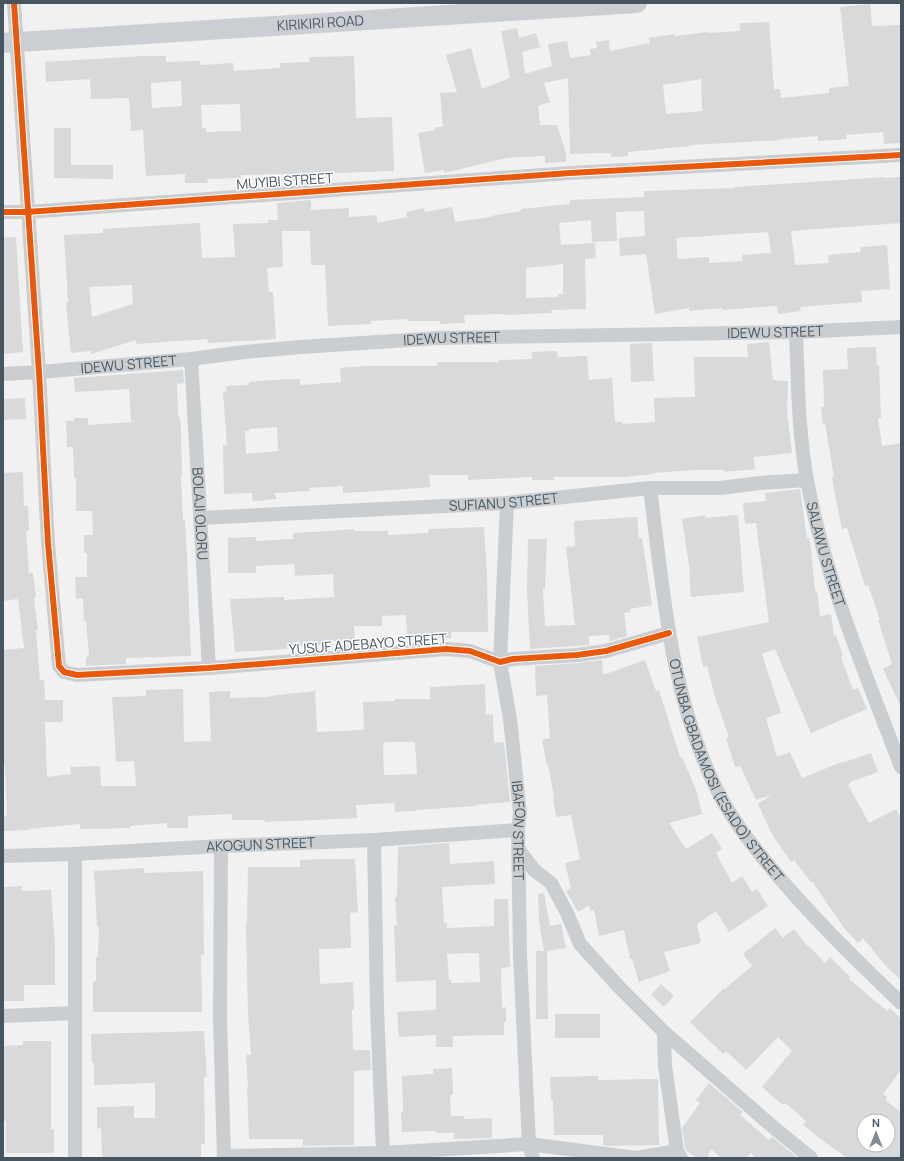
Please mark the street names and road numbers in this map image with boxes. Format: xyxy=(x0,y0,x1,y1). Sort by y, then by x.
street label: KIRIKIRI ROAD xyxy=(276,10,364,35)
street label: MUYIBI STREET xyxy=(236,168,335,193)
street label: IDEWU STREET xyxy=(727,321,825,342)
street label: IDEWU STREET xyxy=(403,327,500,349)
street label: IDEWU STREET xyxy=(80,350,178,377)
street label: BOLAJI OLORU xyxy=(188,467,213,561)
street label: SUFIANU STREET xyxy=(448,488,560,515)
street label: SALAWU STREET xyxy=(803,500,850,610)
street label: YUSUF ADEBAYO STREET xyxy=(288,628,448,659)
street label: OTUNBA GBADAMOSI (ESADO) STREET xyxy=(665,657,789,886)
street label: IBAFON STREET xyxy=(508,779,531,881)
street label: AKOGUN STREET xyxy=(206,832,316,856)

